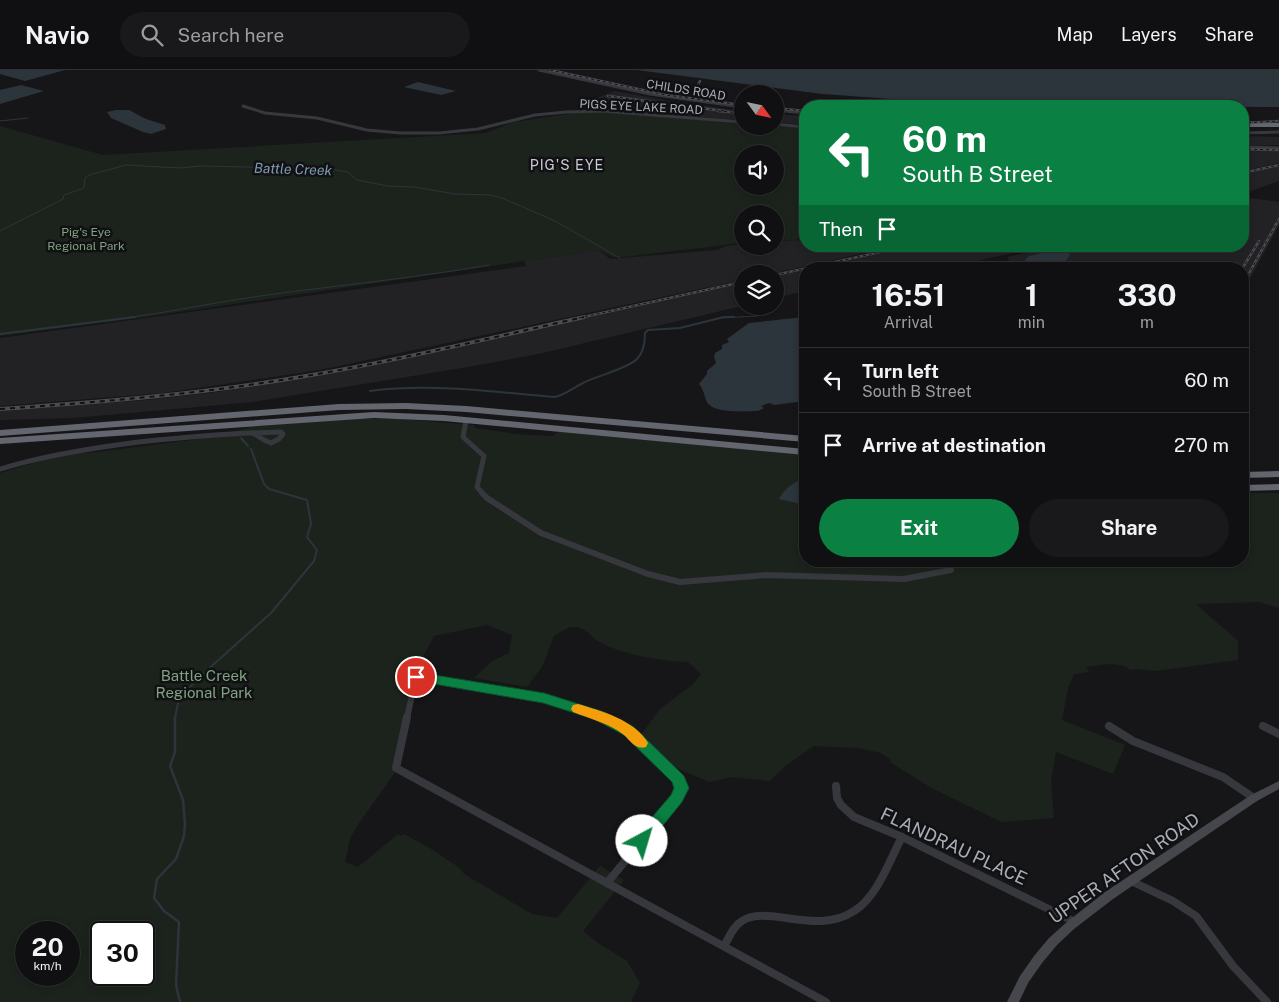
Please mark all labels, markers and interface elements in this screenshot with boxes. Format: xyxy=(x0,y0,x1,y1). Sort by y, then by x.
search box xyxy=(120,12,470,57)
text: Navio xyxy=(25,21,90,49)
icon: search xyxy=(138,21,166,49)
text: Search here xyxy=(178,24,284,46)
text: Map xyxy=(1057,24,1093,45)
text: Layers xyxy=(1121,24,1177,45)
text: Share xyxy=(1205,24,1254,45)
street label: CHILDS ROAD xyxy=(645,77,727,103)
north arrow xyxy=(734,85,784,135)
map controls xyxy=(734,85,784,315)
street label: PIGS EYE LAKE ROAD xyxy=(579,97,703,117)
text: 60 m xyxy=(902,119,987,160)
icon: left xyxy=(819,120,884,185)
button: sound xyxy=(734,145,784,195)
district label: PIG'S EYE xyxy=(530,157,604,173)
water label: Battle Creek xyxy=(254,160,333,178)
text: South B Street xyxy=(902,161,1053,187)
button: search xyxy=(734,205,784,255)
icon: arrive xyxy=(873,215,901,243)
text: Then xyxy=(819,218,863,240)
park label: Pig's Eye Regional Park xyxy=(47,225,125,253)
button: layers xyxy=(734,265,784,315)
text: 16:51 xyxy=(871,277,945,313)
text: 1 xyxy=(1025,277,1038,313)
text: 330 xyxy=(1117,277,1177,313)
text: Arrival xyxy=(884,313,933,332)
text: min xyxy=(1018,313,1045,332)
text: m xyxy=(1140,313,1154,332)
text: Turn left xyxy=(862,360,939,382)
icon: left xyxy=(819,366,847,394)
text: 60 m xyxy=(1185,369,1229,391)
text: South B Street xyxy=(862,382,972,401)
icon: arrive xyxy=(819,431,847,459)
text: Arrive at destination xyxy=(862,434,1046,456)
text: 270 m xyxy=(1174,434,1229,456)
button: Exit xyxy=(819,499,1019,557)
button: Share xyxy=(1029,499,1229,557)
pin xyxy=(395,656,437,698)
icon: arrive xyxy=(402,663,430,691)
park label: Battle Creek Regional Park xyxy=(156,667,252,701)
street label: FLANDRAU PLACE xyxy=(877,803,1031,889)
street label: UPPER AFTON ROAD xyxy=(1045,808,1203,928)
position arrow xyxy=(615,814,667,866)
speed limit sign: 30 xyxy=(90,921,155,986)
text: 20 xyxy=(32,932,64,962)
text: km/h xyxy=(33,959,62,973)

